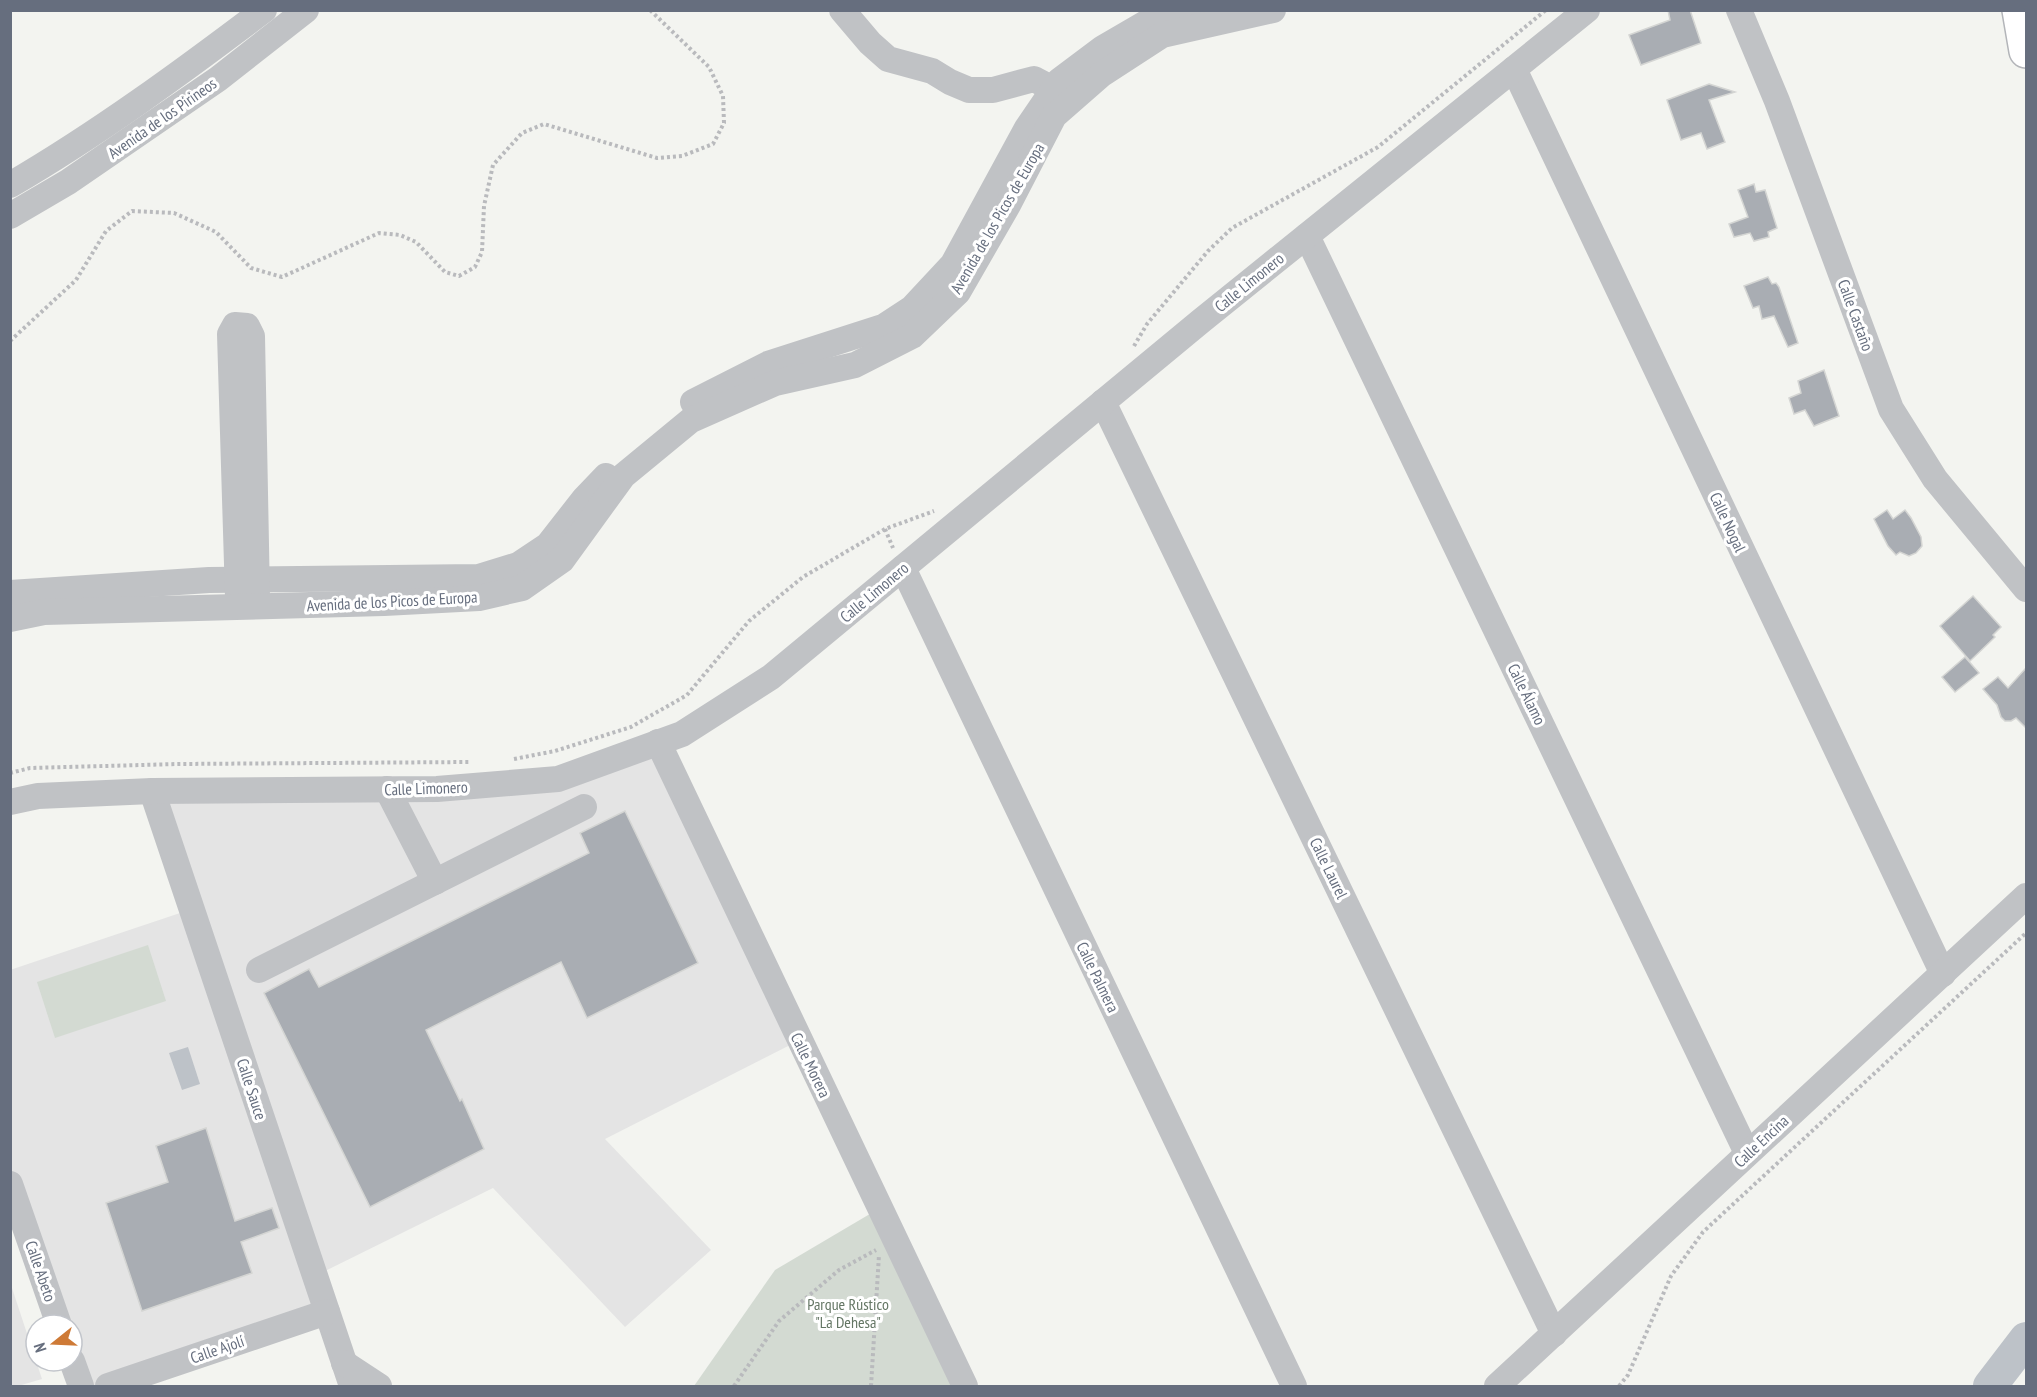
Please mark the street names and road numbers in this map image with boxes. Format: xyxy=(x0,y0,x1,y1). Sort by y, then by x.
street label: Avenida de los Pirineos xyxy=(104,73,220,163)
street label: Avenida de los Picos de Europa xyxy=(946,139,1048,297)
street label: Calle Limonero xyxy=(1210,248,1288,316)
street label: Calle Castaño xyxy=(1834,277,1878,354)
street label: Calle Nogal xyxy=(1706,489,1751,555)
street label: Calle Limonero xyxy=(836,558,912,626)
street label: Avenida de los Picos de Europa xyxy=(306,587,478,615)
street label: Calle Álamo xyxy=(1504,660,1550,728)
street label: Calle Limonero xyxy=(384,777,468,799)
street label: Calle Laurel xyxy=(1306,834,1352,902)
street label: Calle Palmera xyxy=(1072,939,1124,1015)
street label: Calle Morera xyxy=(787,1029,835,1101)
street label: Calle Sauce xyxy=(233,1056,271,1122)
street label: Calle Encina xyxy=(1730,1111,1792,1171)
street label: Calle Abeto xyxy=(21,1238,61,1304)
street label: Calle Ajolí xyxy=(187,1330,247,1368)

